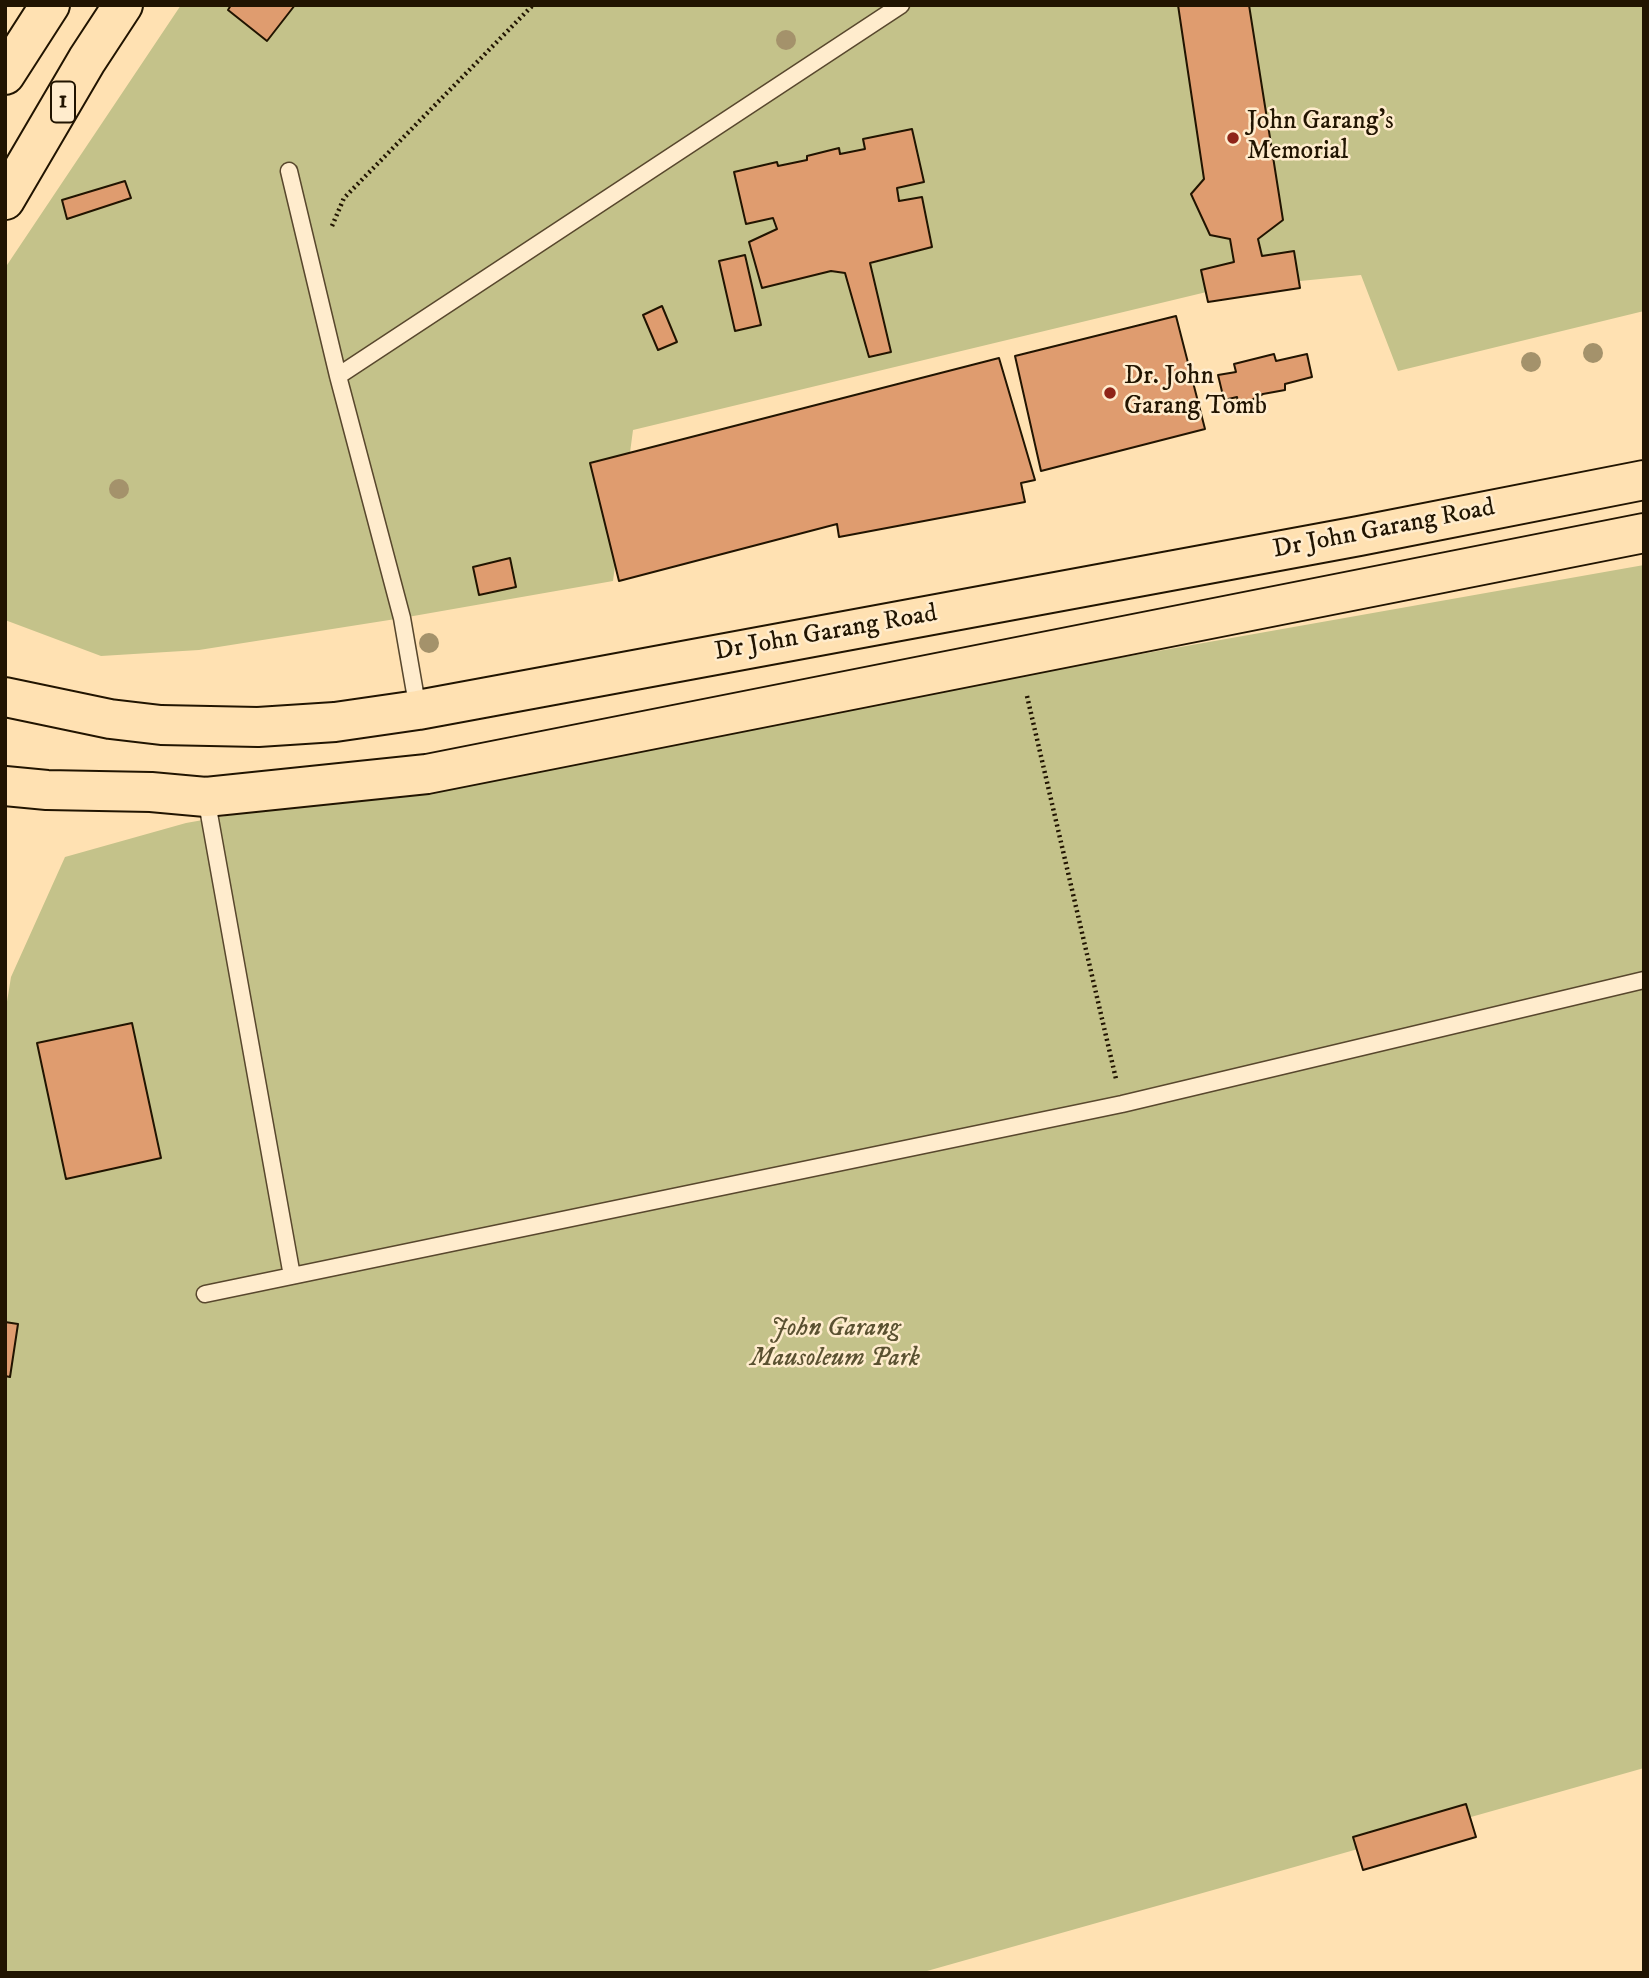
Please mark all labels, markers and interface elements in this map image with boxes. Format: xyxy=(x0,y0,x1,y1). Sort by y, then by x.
road number: 1 xyxy=(51,82,75,122)
place label: John Garang's Memorial xyxy=(1247,107,1394,168)
marker: John Garang's Memorial xyxy=(1225,130,1241,146)
place label: Dr. John Garang Tomb xyxy=(1124,362,1267,424)
marker: Dr. John Garang Tomb xyxy=(1102,385,1118,401)
street label: Dr John Garang Road xyxy=(1270,493,1498,567)
street label: Dr John Garang Road xyxy=(712,599,940,669)
park label: John Garang Mausoleum Park xyxy=(750,1314,920,1376)

